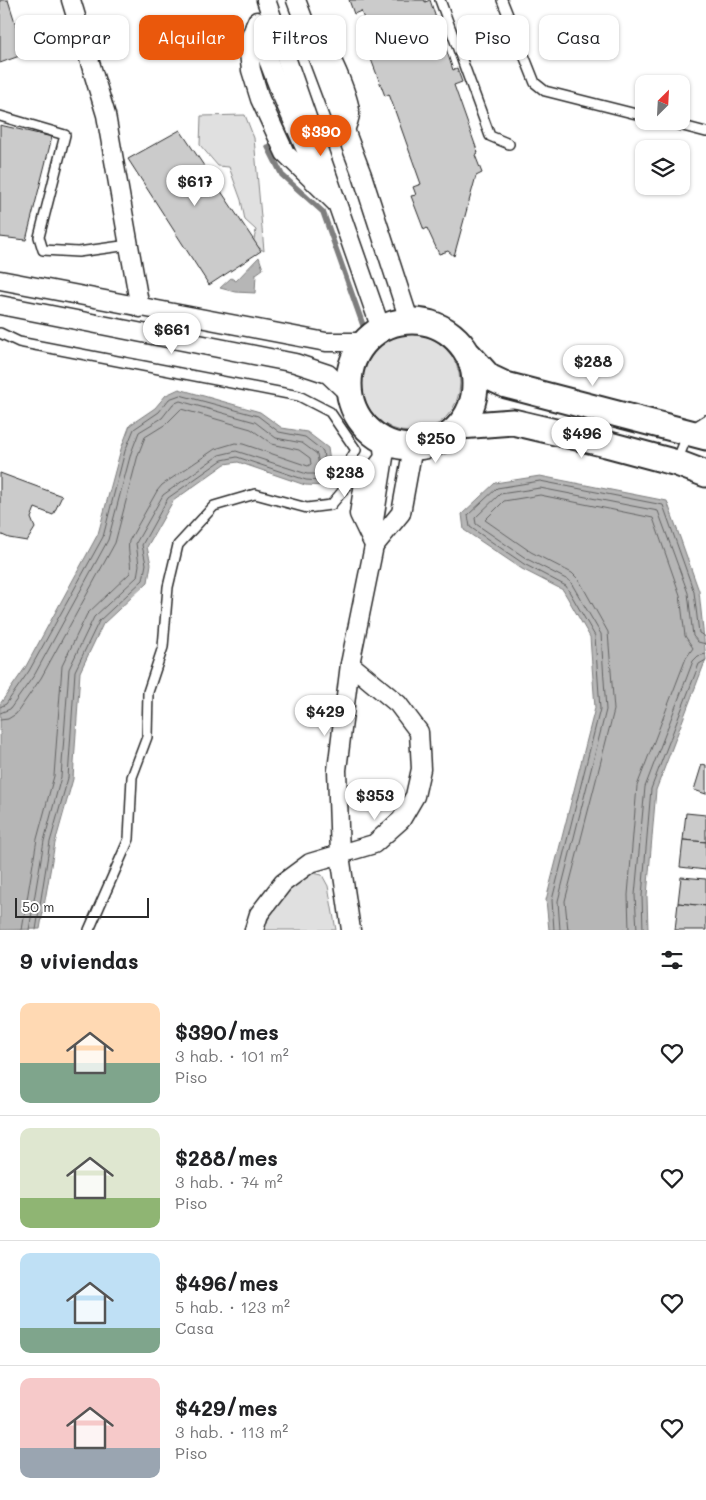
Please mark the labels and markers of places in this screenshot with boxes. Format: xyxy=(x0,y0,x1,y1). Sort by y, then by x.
pin: $390 xyxy=(291,114,351,157)
pin: $617 xyxy=(165,164,225,207)
pin: $661 xyxy=(142,312,202,355)
pin: $288 xyxy=(563,344,623,387)
pin: $496 xyxy=(552,416,612,459)
pin: $250 xyxy=(406,422,466,464)
pin: $238 xyxy=(315,456,375,498)
pin: $429 xyxy=(295,694,355,737)
pin: $353 xyxy=(345,778,405,821)

